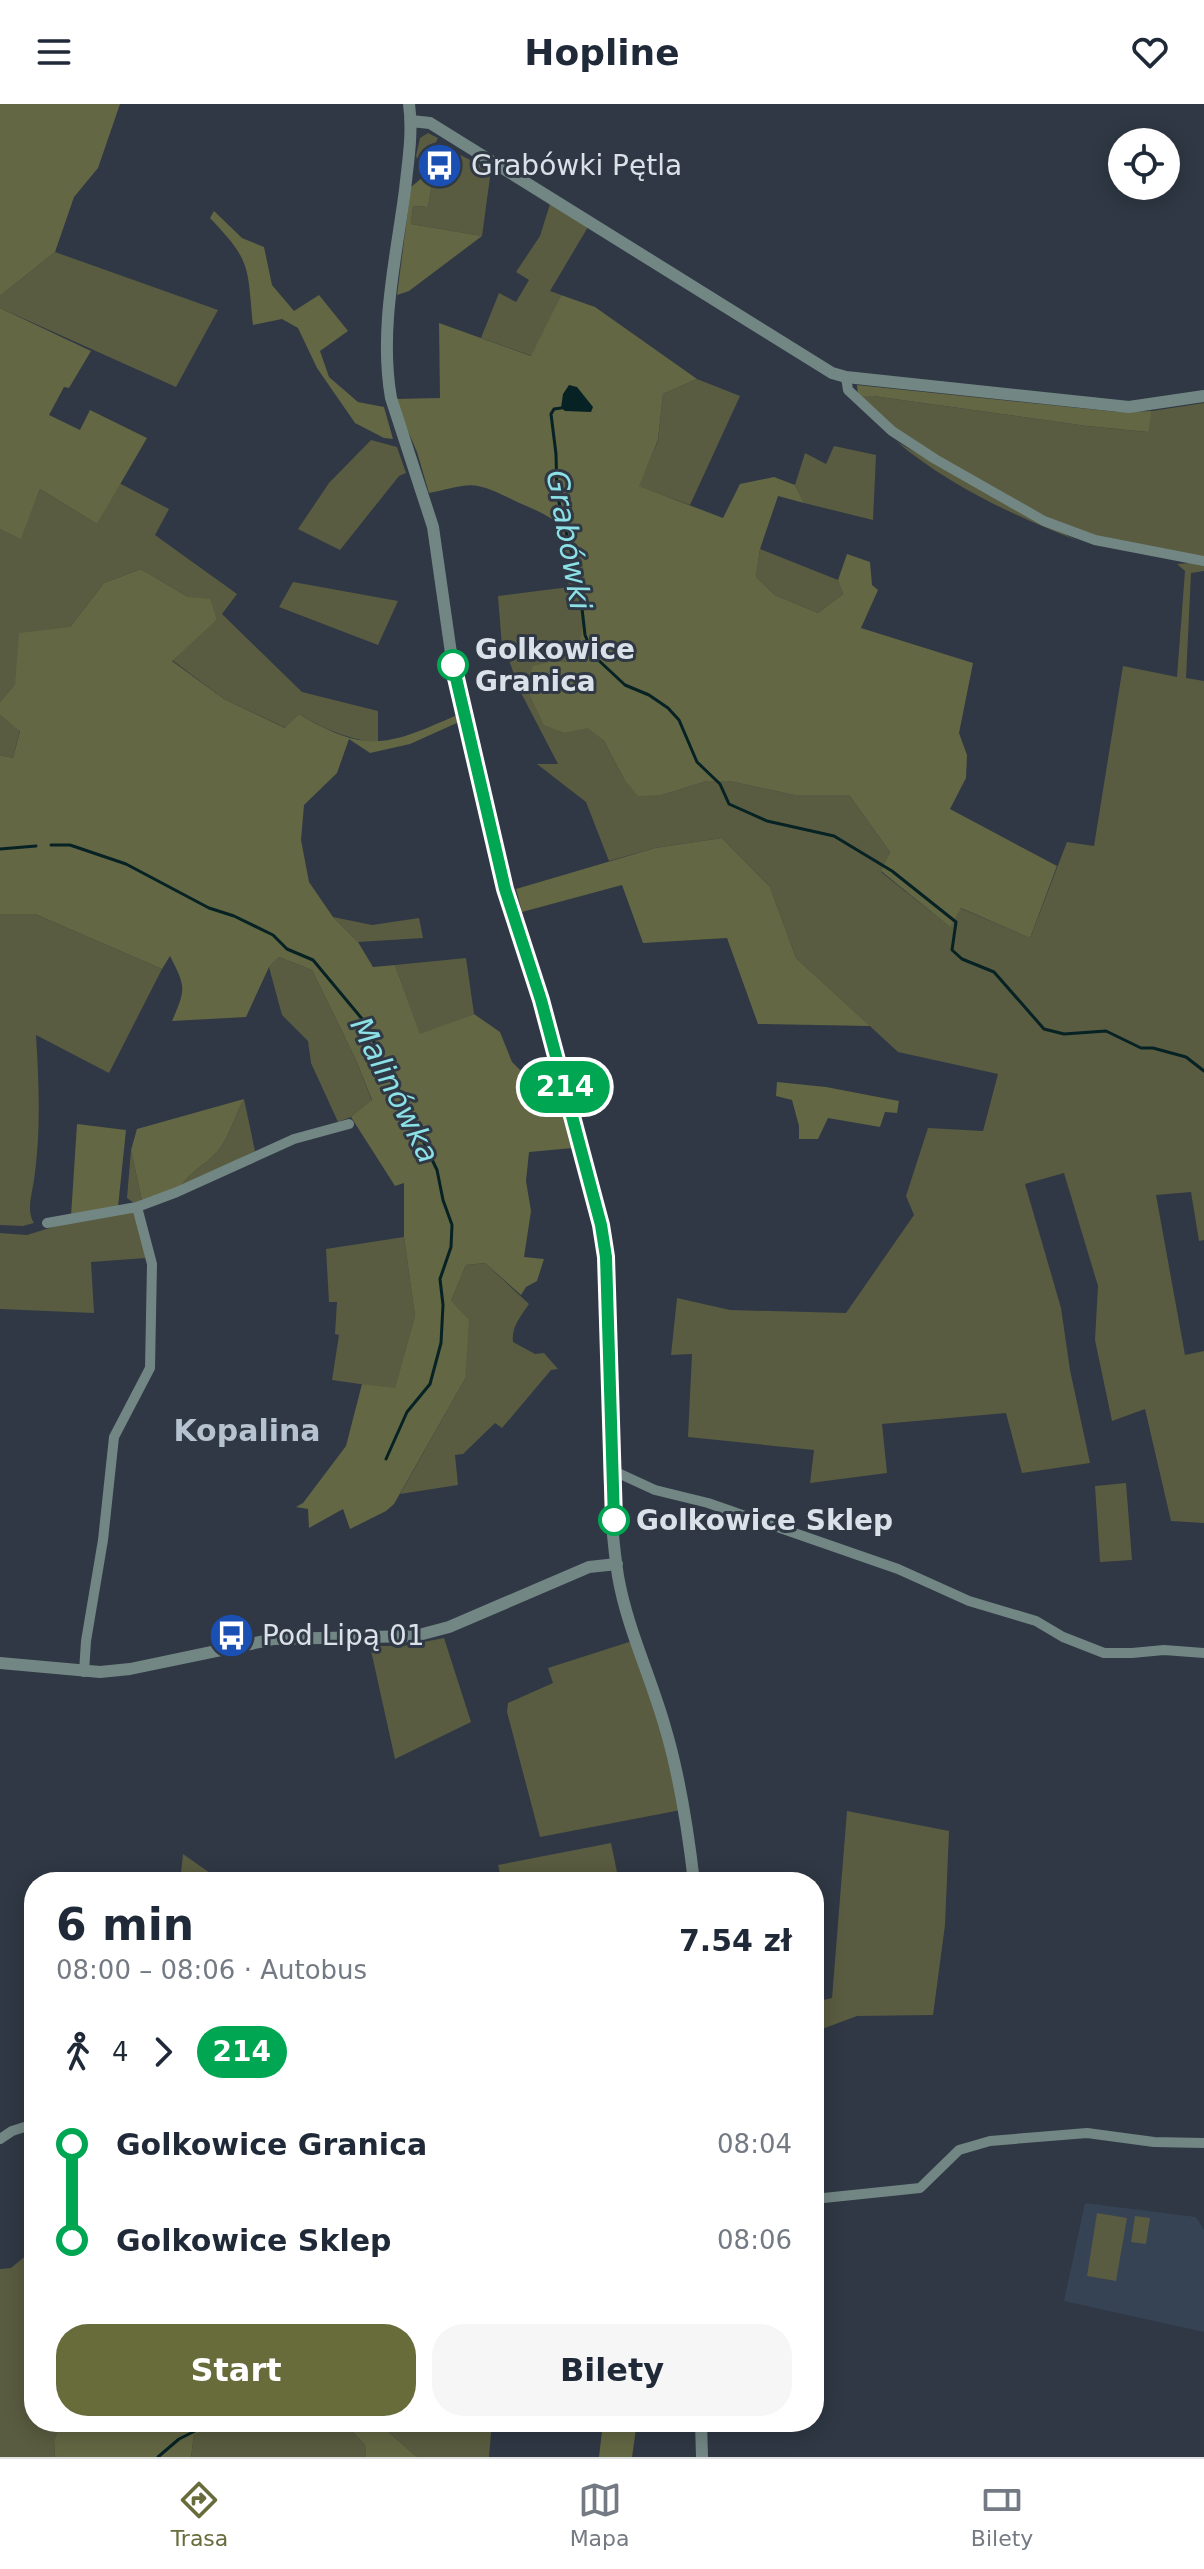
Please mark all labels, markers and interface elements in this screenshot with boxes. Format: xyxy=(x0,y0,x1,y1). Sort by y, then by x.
icon: menu xyxy=(32,30,76,74)
icon: heart xyxy=(1128,30,1172,74)
text: Hopline xyxy=(524,32,680,73)
map controls xyxy=(1108,128,1180,200)
button: locate xyxy=(1108,128,1180,200)
bus stop icon: Grabówki Pętla xyxy=(416,141,464,189)
place label: Grabówki Pętla xyxy=(471,149,682,182)
water label: Grabówki xyxy=(539,467,599,613)
place label: Golkowice Granica xyxy=(475,633,635,698)
marker: Golkowice Granica xyxy=(438,650,468,680)
water label: Malinówka xyxy=(343,1011,447,1169)
line badge: 214 xyxy=(519,1061,611,1113)
text: 214 xyxy=(536,1070,594,1103)
district label: Kopalina xyxy=(173,1413,321,1448)
place label: Golkowice Sklep xyxy=(636,1504,893,1537)
marker: Golkowice Sklep xyxy=(599,1505,629,1535)
bus stop icon: Pod Lipą 01 xyxy=(207,1611,255,1659)
place label: Pod Lipą 01 xyxy=(262,1619,425,1652)
text: 6 min xyxy=(56,1899,194,1950)
text: 7.54 zł xyxy=(679,1923,792,1958)
text: 08:00 – 08:06 · Autobus xyxy=(56,1955,367,1985)
icon: walk xyxy=(56,2030,100,2074)
icon: forward xyxy=(141,2030,185,2074)
text: 214 xyxy=(213,2035,271,2068)
text: 4 xyxy=(112,2037,129,2067)
text: Golkowice Granica xyxy=(116,2127,427,2162)
text: 08:04 xyxy=(717,2129,792,2159)
text: Golkowice Sklep xyxy=(116,2223,392,2258)
text: 08:06 xyxy=(717,2225,792,2255)
button: Start xyxy=(56,2324,416,2416)
button: Bilety xyxy=(432,2324,792,2416)
tab: Trasa xyxy=(171,2478,228,2551)
tab: Mapa xyxy=(570,2478,630,2551)
tab: Bilety xyxy=(971,2478,1033,2551)

